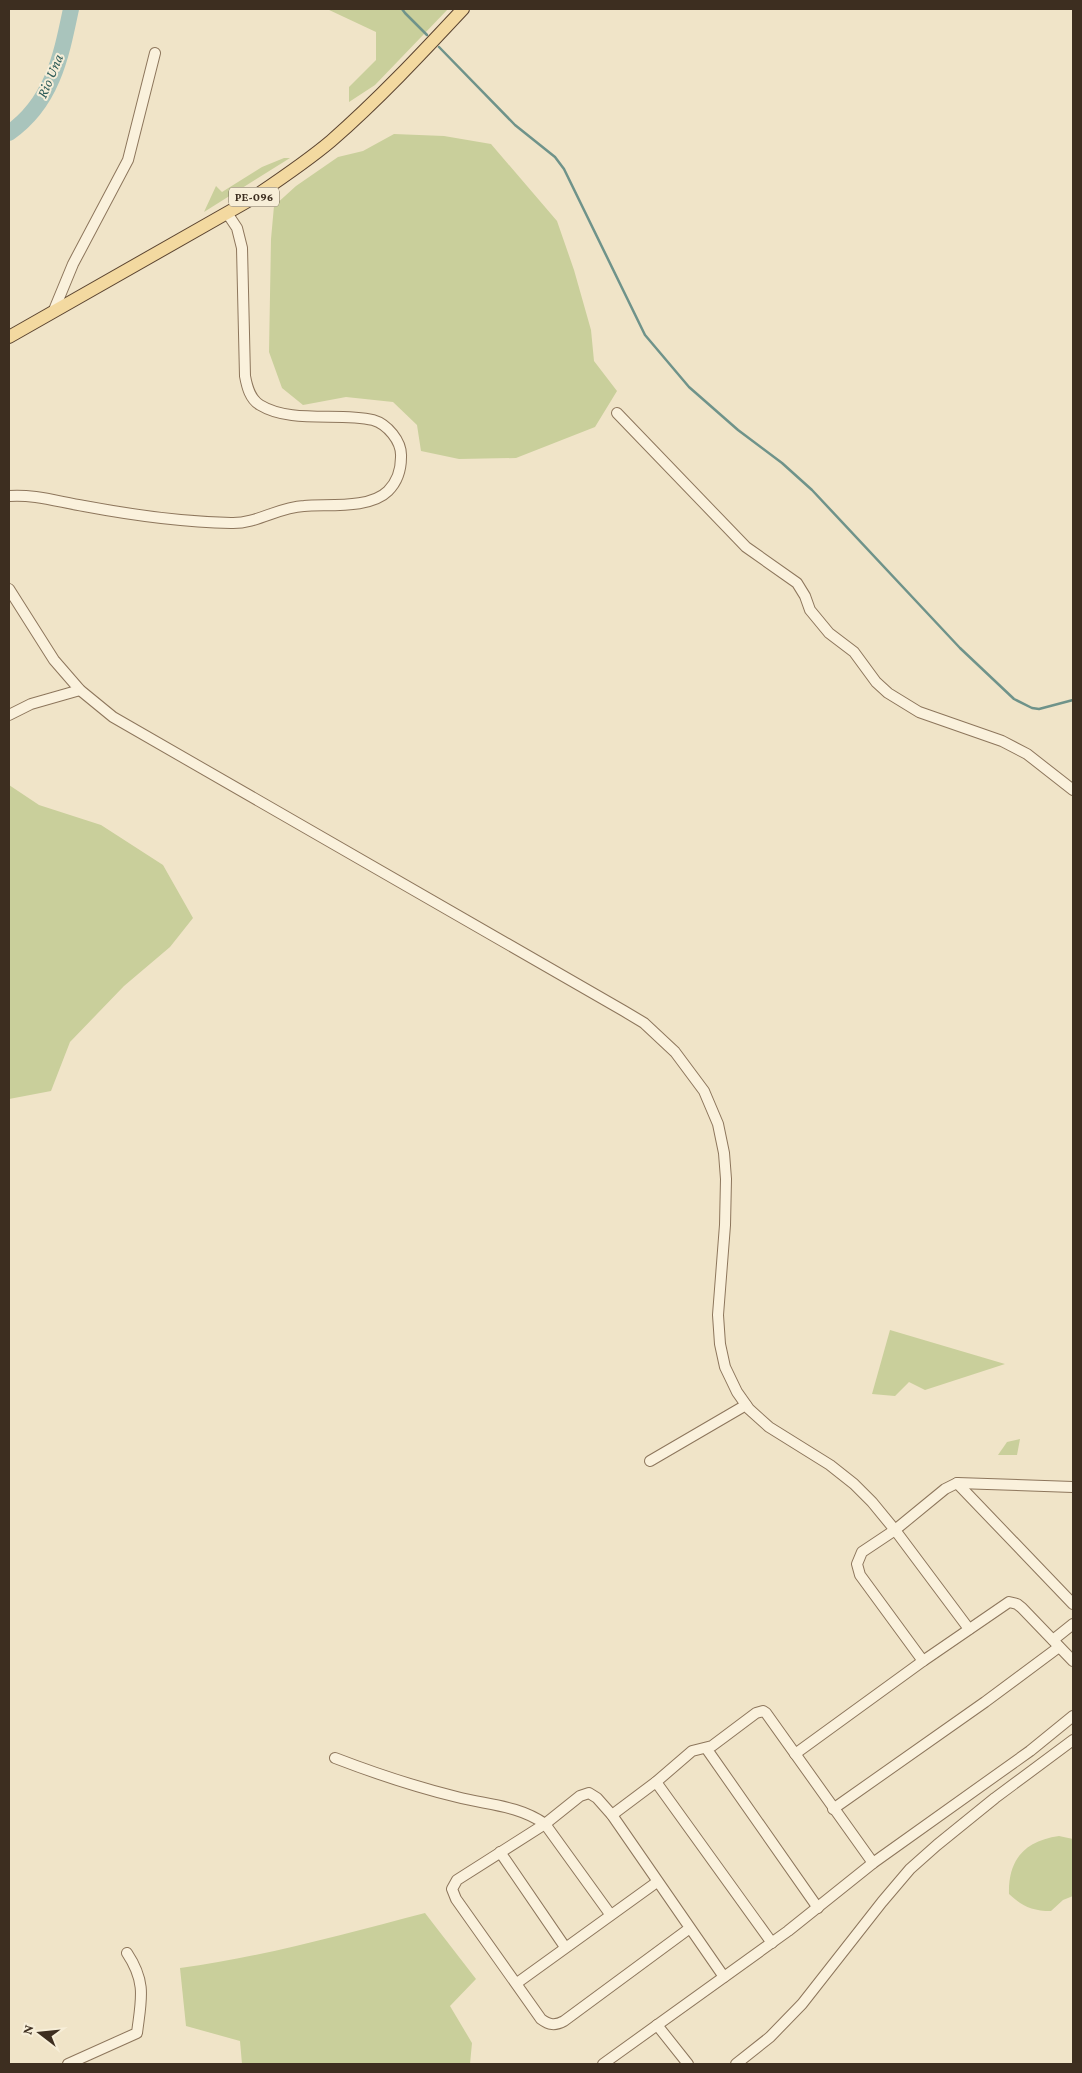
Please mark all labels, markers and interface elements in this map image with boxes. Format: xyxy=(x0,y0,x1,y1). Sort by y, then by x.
water label: Rio Una xyxy=(34,52,66,100)
road number: PE-096 xyxy=(229,188,279,206)
north arrow xyxy=(15,2008,65,2058)
text: N xyxy=(18,2022,37,2036)

